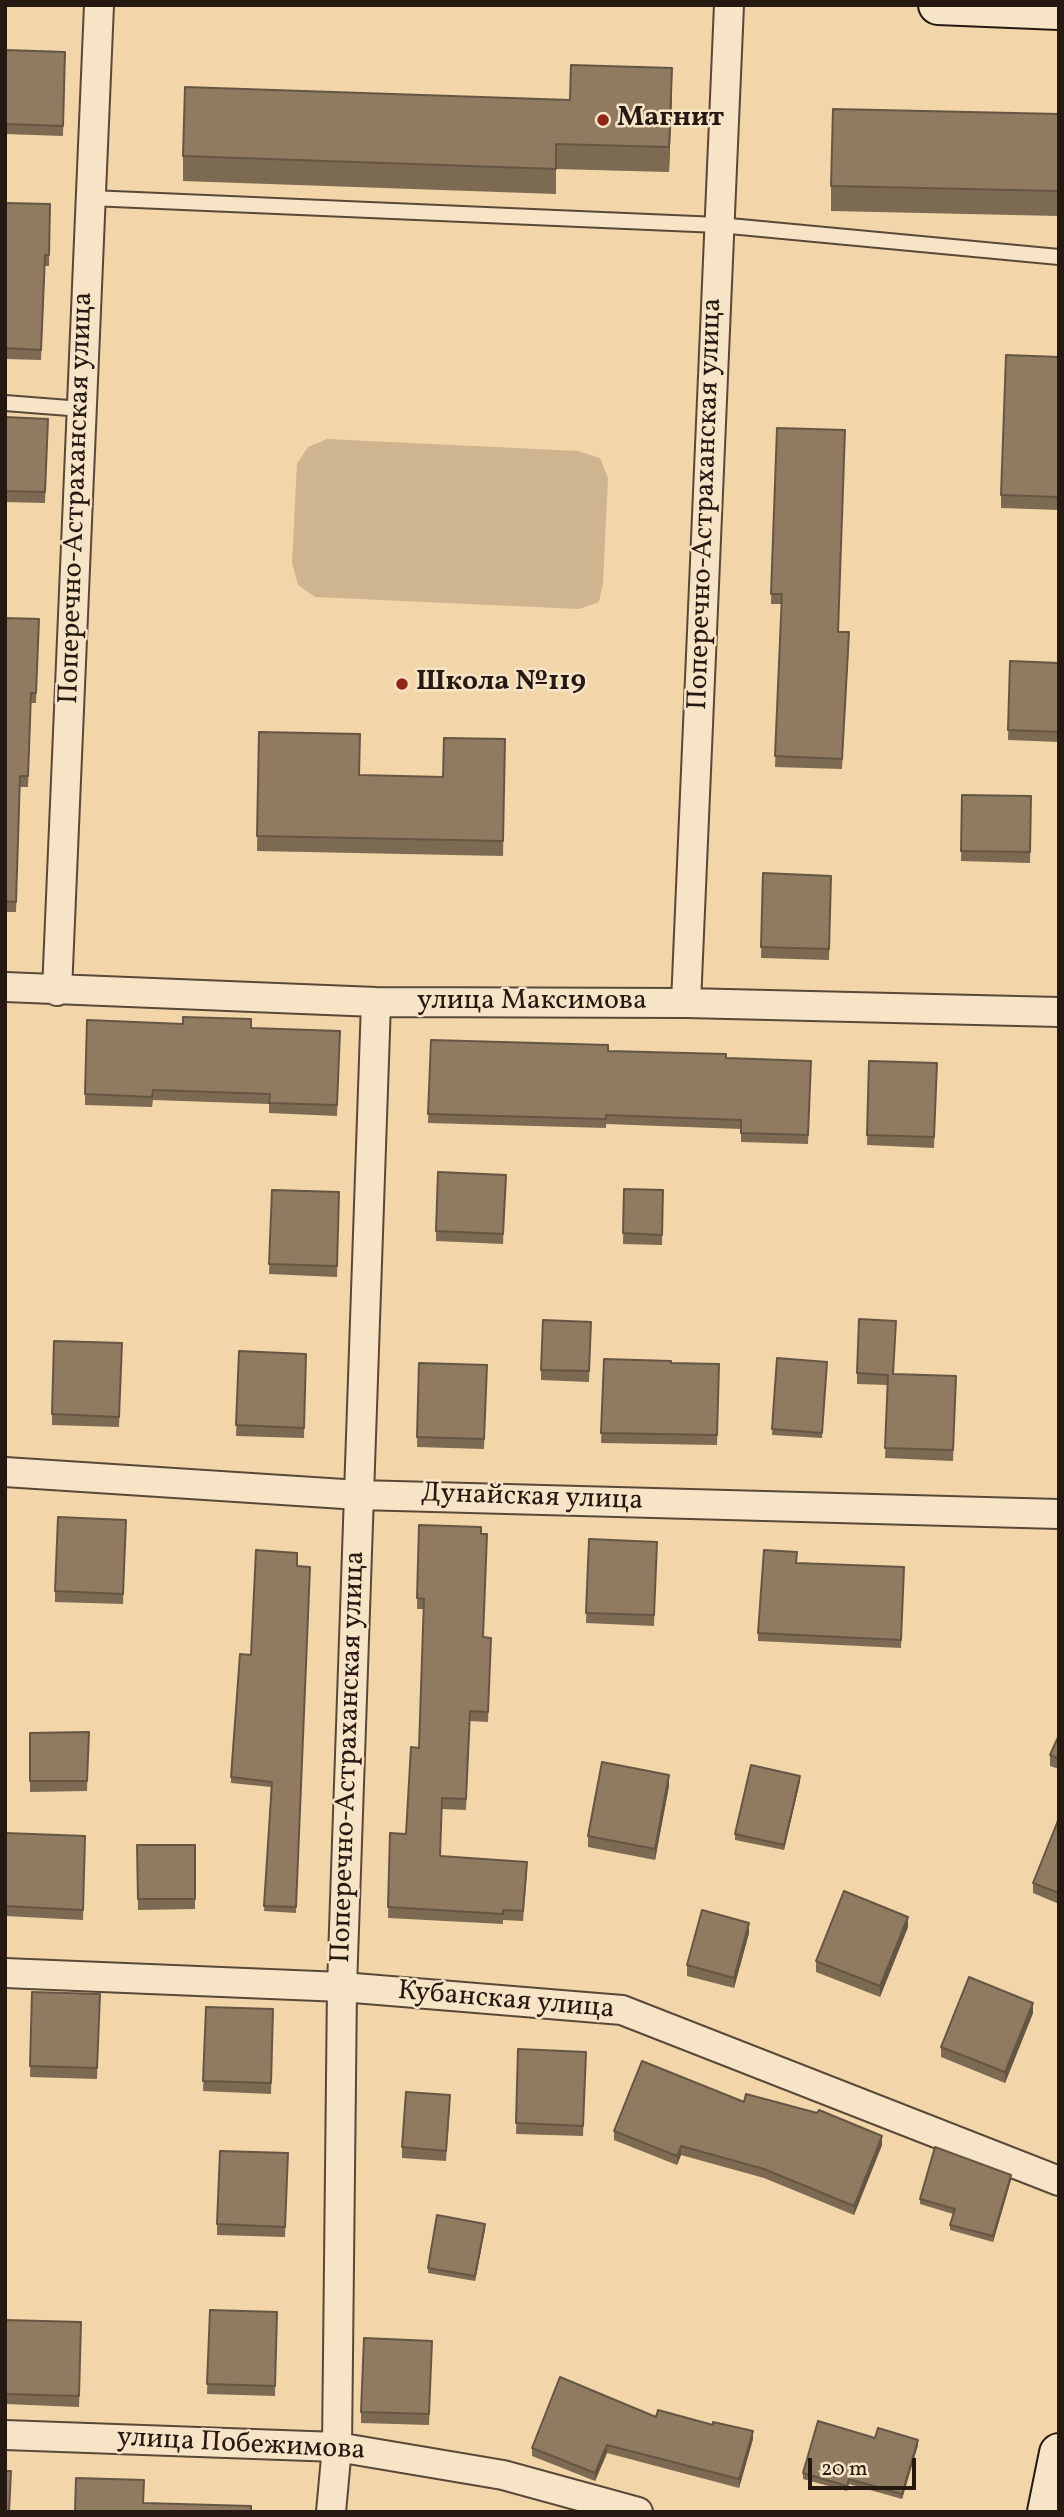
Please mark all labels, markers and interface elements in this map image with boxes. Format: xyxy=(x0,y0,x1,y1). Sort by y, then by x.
place label: Магнит xyxy=(617,103,724,137)
marker: Магнит xyxy=(595,112,611,128)
street label: Поперечно-Астраханская улица xyxy=(54,291,102,705)
street label: Поперечно-Астраханская улица xyxy=(683,297,731,711)
place label: Школа №119 xyxy=(416,667,586,701)
marker: Школа №119 xyxy=(394,676,410,692)
street label: улица Максимова xyxy=(417,986,647,1020)
street label: Дунайская улица xyxy=(420,1478,644,1520)
street label: Поперечно-Астраханская улица xyxy=(326,1550,374,1964)
street label: Кубанская улица xyxy=(396,1976,616,2028)
street label: улица Побежимова xyxy=(116,2423,366,2469)
scale bar xyxy=(812,2444,920,2488)
text: 20 m xyxy=(821,2455,867,2484)

